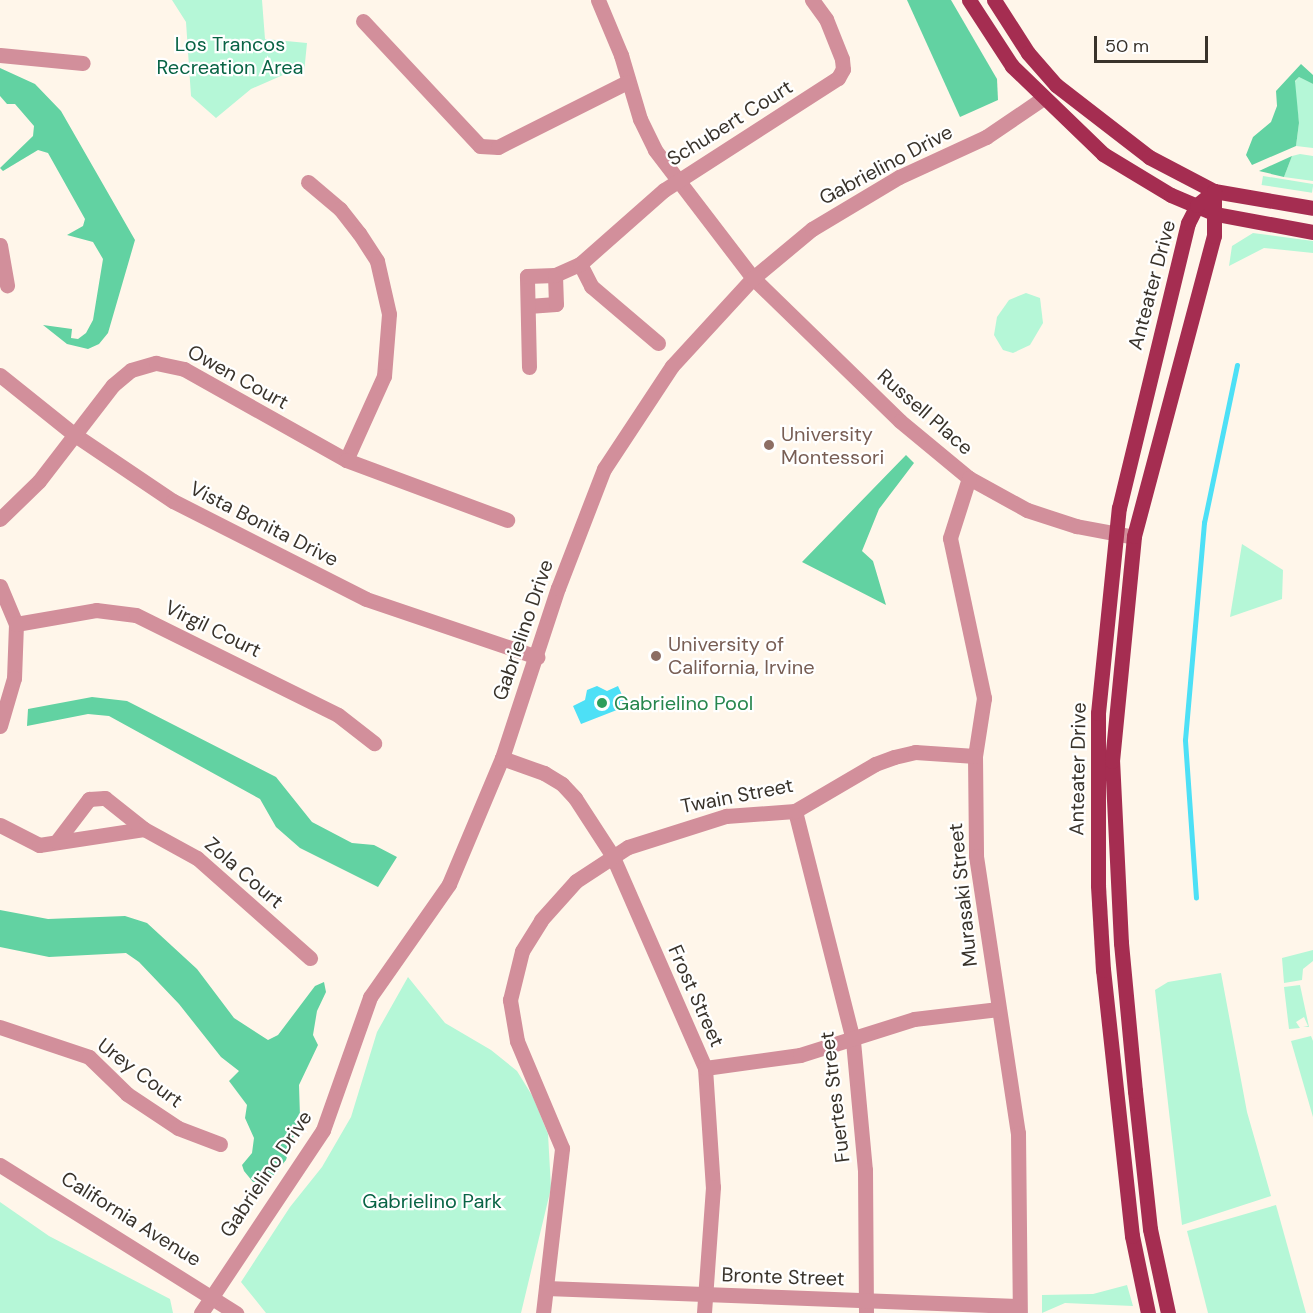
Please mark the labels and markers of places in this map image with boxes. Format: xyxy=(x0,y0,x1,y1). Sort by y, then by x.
place label: University Montessori xyxy=(781,422,884,469)
marker: University Montessori xyxy=(762,438,776,452)
place label: University of California, Irvine xyxy=(668,632,815,679)
marker: University of California, Irvine xyxy=(649,649,663,663)
place label: Gabrielino Pool xyxy=(614,691,753,715)
marker: Gabrielino Pool xyxy=(595,696,609,710)

